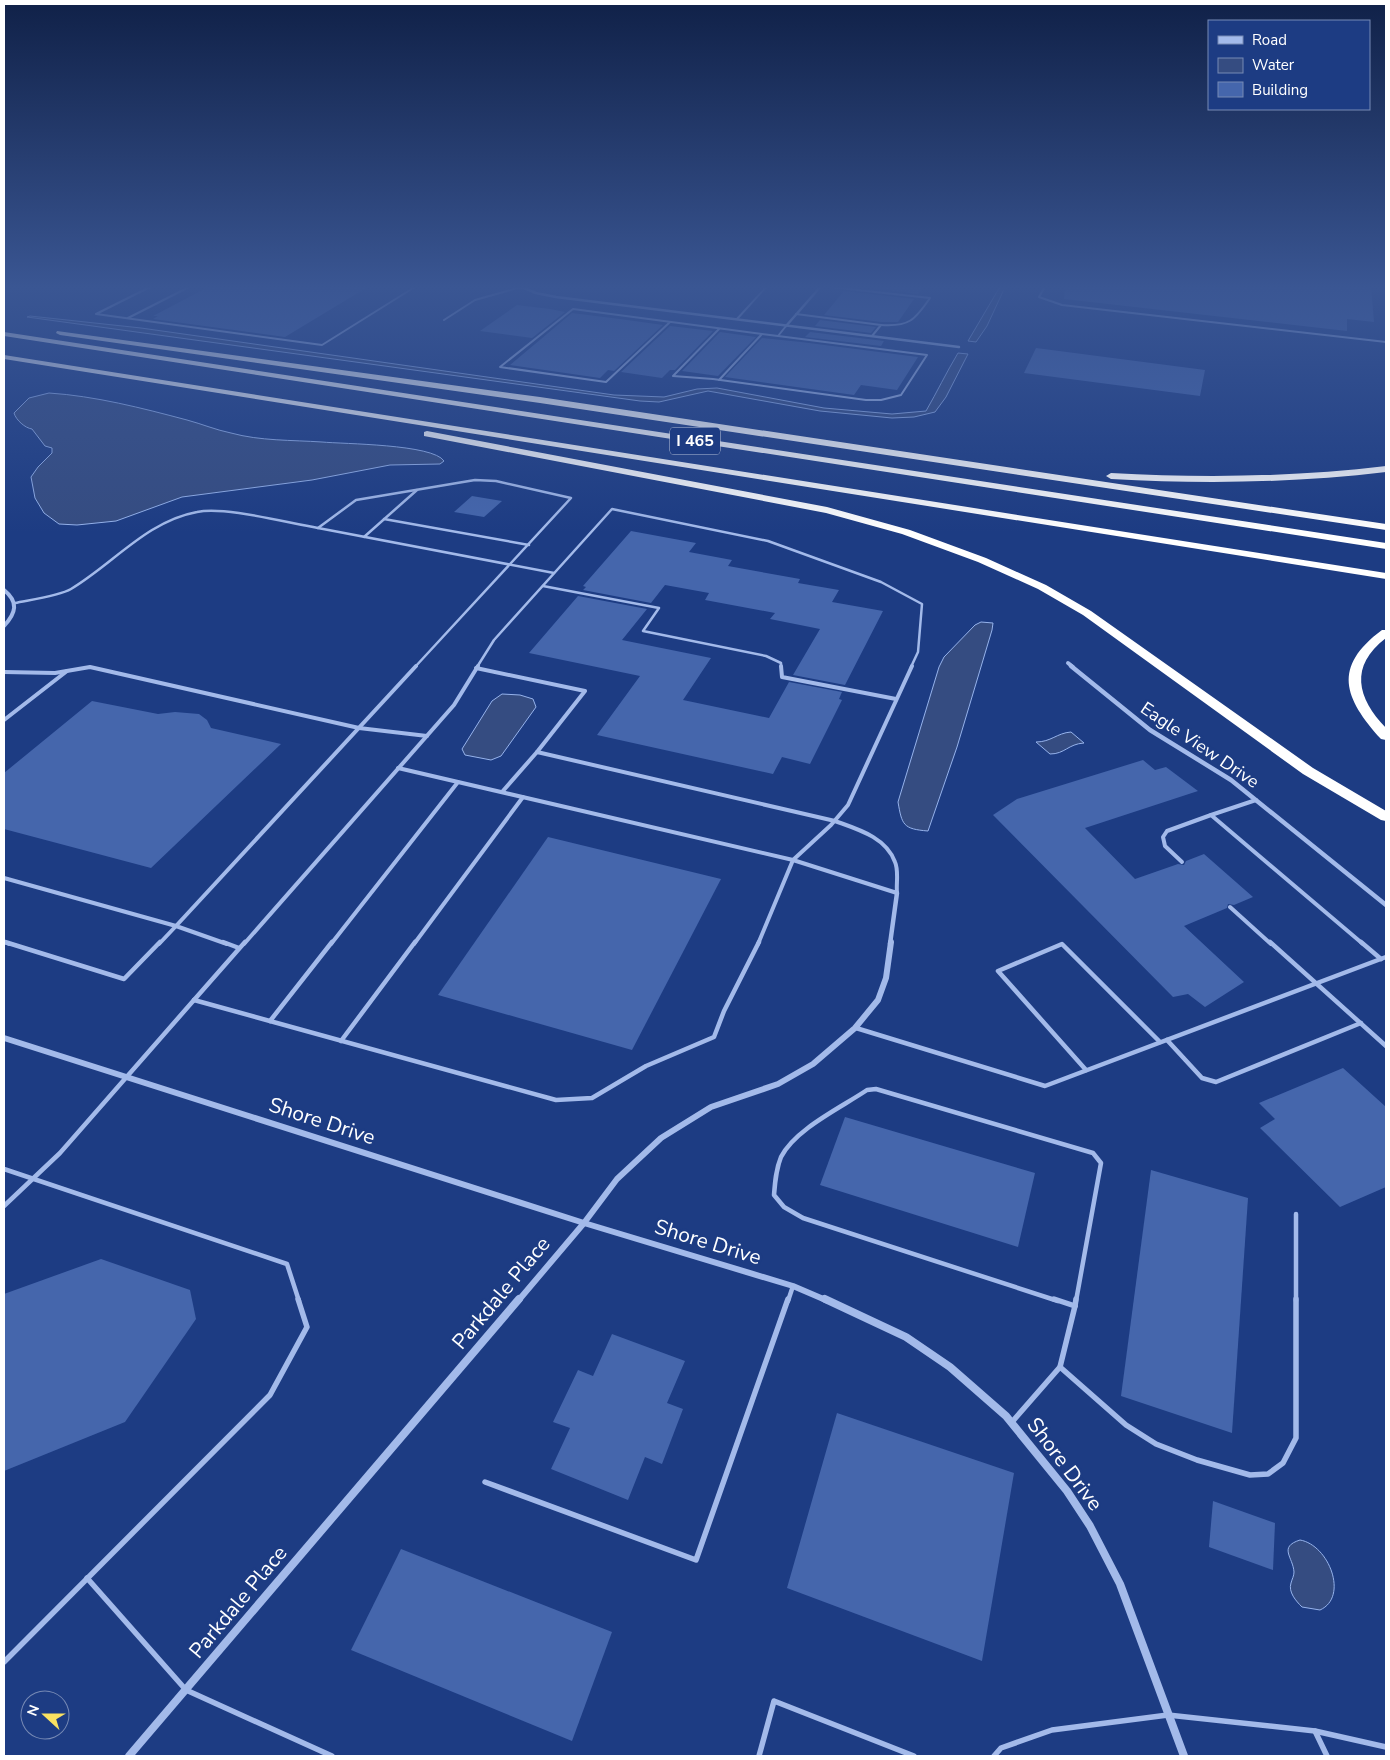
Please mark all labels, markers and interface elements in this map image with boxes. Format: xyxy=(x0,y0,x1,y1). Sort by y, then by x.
legend xyxy=(1208,20,1370,110)
text: Road xyxy=(1252,30,1287,50)
text: Water xyxy=(1252,55,1295,75)
text: Building xyxy=(1252,80,1308,100)
road number: I 465 xyxy=(670,428,720,454)
street label: Eagle View Drive xyxy=(1136,696,1264,794)
street label: Shore Drive xyxy=(265,1091,379,1151)
street label: Shore Drive xyxy=(651,1212,765,1272)
street label: Parkdale Place xyxy=(446,1231,556,1355)
street label: Shore Drive xyxy=(1021,1412,1109,1516)
street label: Parkdale Place xyxy=(183,1540,293,1664)
north arrow xyxy=(20,1690,70,1740)
text: N xyxy=(23,1702,44,1719)

